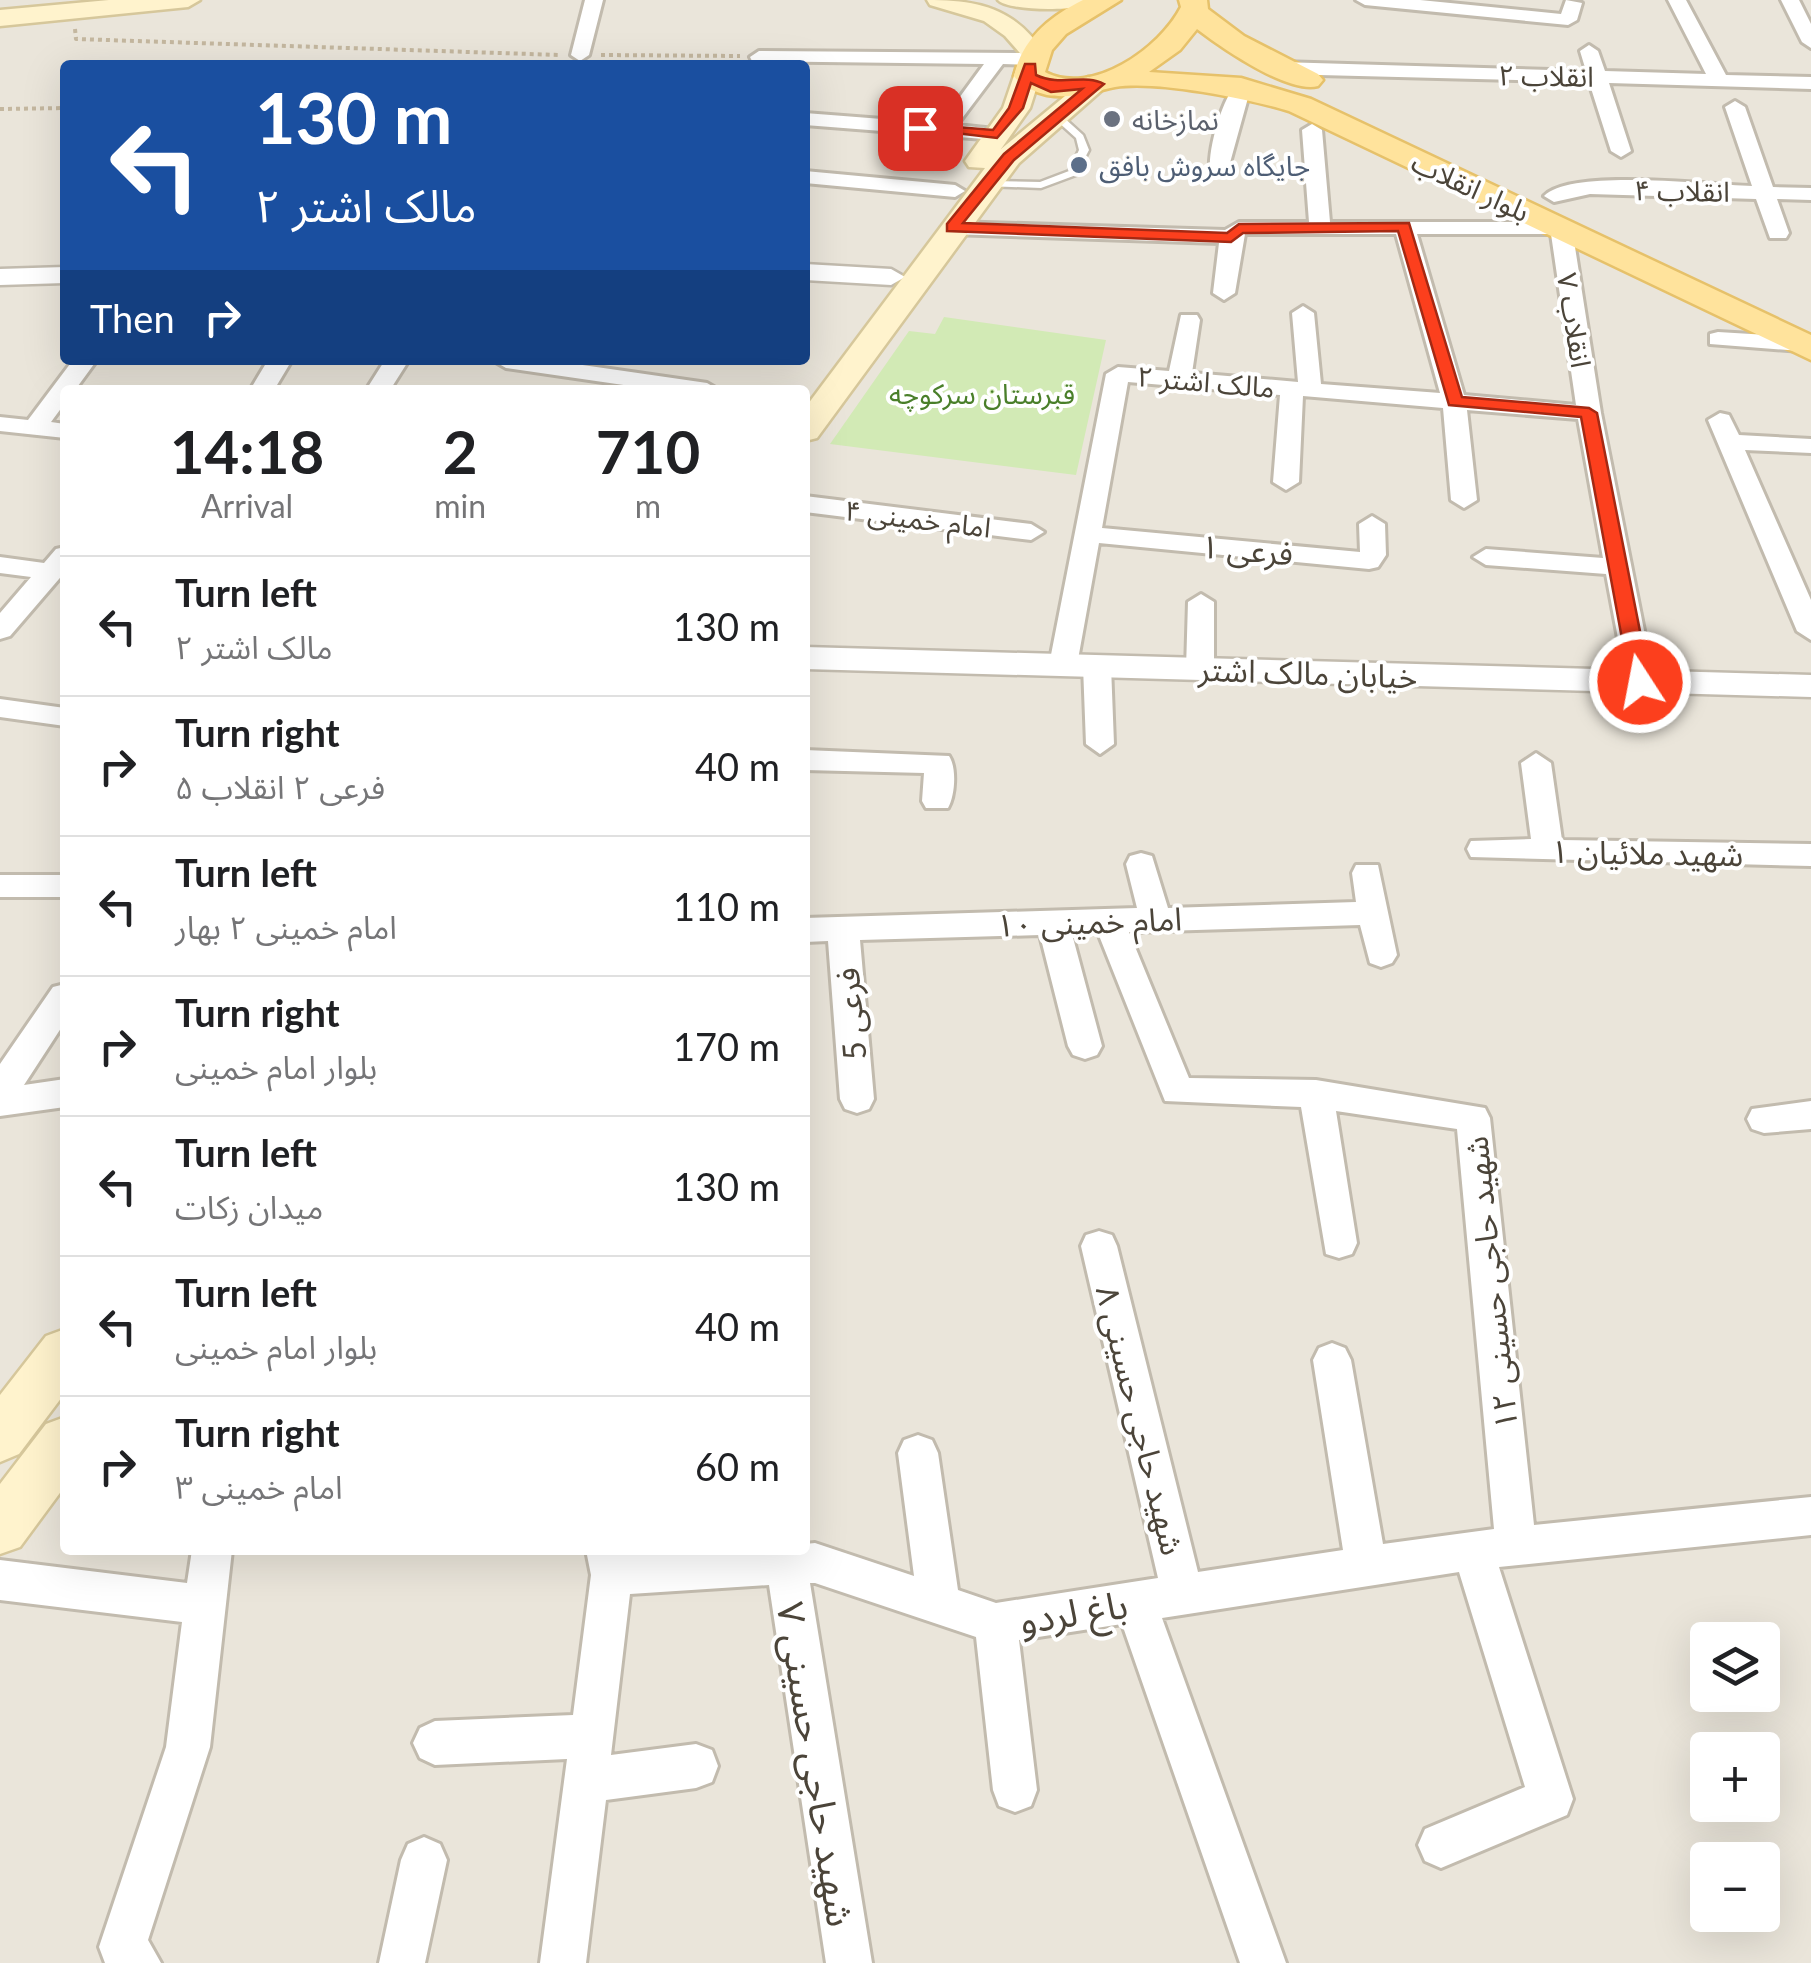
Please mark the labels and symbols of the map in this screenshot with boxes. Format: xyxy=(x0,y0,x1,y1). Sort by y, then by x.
street label: انقلاب ۲ xyxy=(1498,57,1594,93)
pin xyxy=(878,86,963,171)
place label: نمازخانه xyxy=(1132,102,1219,137)
marker: نمازخانه xyxy=(1101,108,1123,130)
street label: بلوار انقلاب xyxy=(1406,144,1535,229)
place label: جایگاه سروش بافق xyxy=(1099,148,1310,184)
marker: جایگاه سروش بافق xyxy=(1068,154,1090,176)
street label: انقلاب ۴ xyxy=(1634,172,1730,208)
street label: انقلاب ۷ xyxy=(1551,270,1599,370)
street label: مالک اشتر ۲ xyxy=(1136,358,1276,405)
park label: قبرستان سرکوچه xyxy=(889,376,1075,412)
street label: امام خمینی ۴ xyxy=(842,492,993,549)
street label: فرعی ۱ xyxy=(1199,526,1295,573)
position arrow xyxy=(1588,630,1692,734)
street label: خیابان مالک اشتر xyxy=(1197,649,1418,696)
street label: شهید ملائیان ۱ xyxy=(1550,831,1744,873)
street label: امام خمینی ۱۰ xyxy=(995,898,1183,950)
street label: فرعی 5 xyxy=(827,966,874,1062)
street label: شهید حاجی حسینی ۱۲ xyxy=(1455,1135,1525,1431)
street label: شهید حاجی حسینی ۸ xyxy=(1089,1281,1193,1559)
street label: باغ لردو xyxy=(1015,1580,1132,1649)
street label: شهید حاجی حسینی ۷ xyxy=(768,1598,865,1930)

